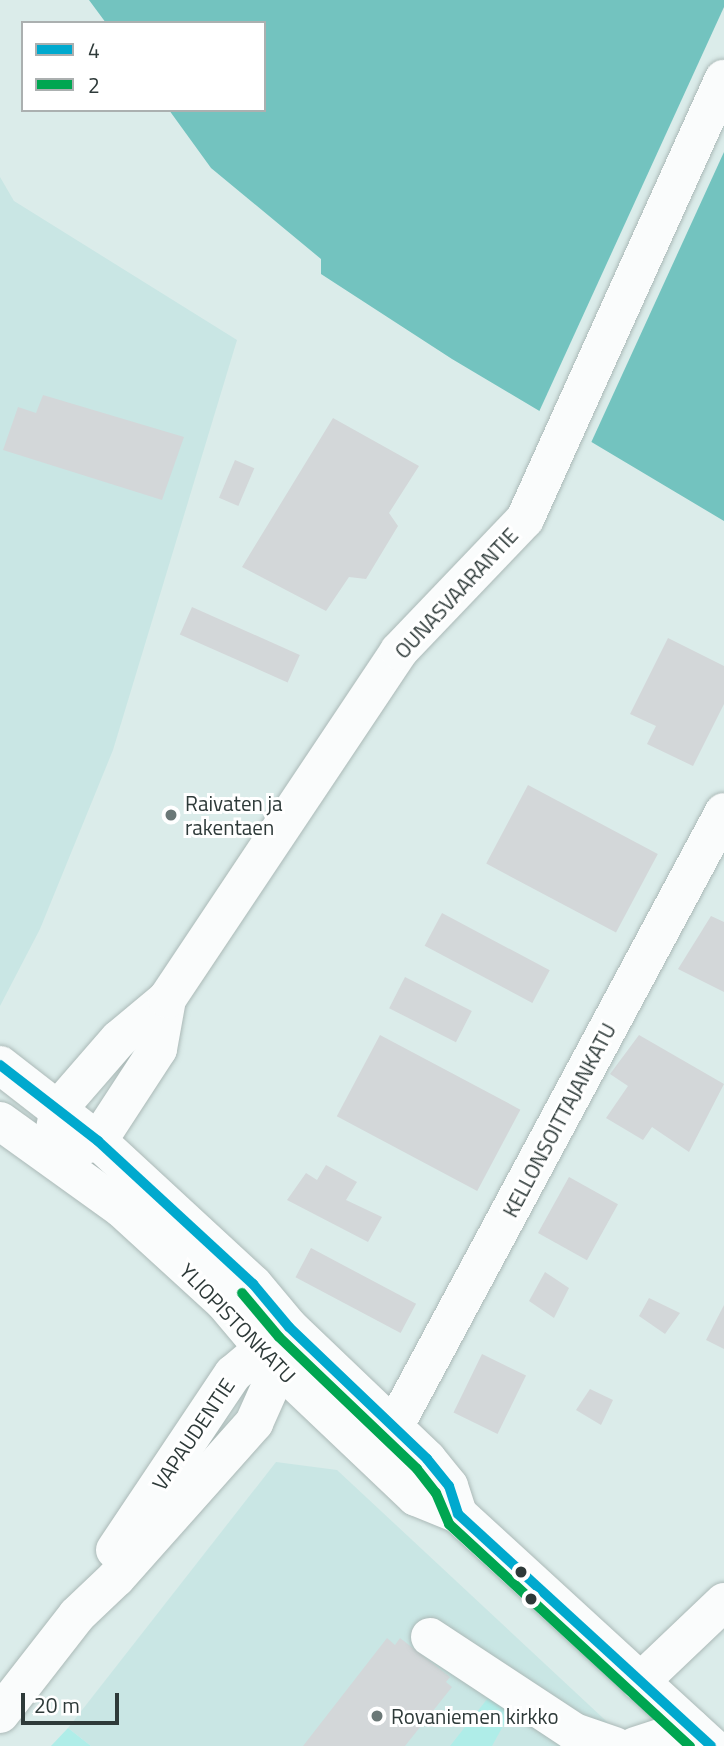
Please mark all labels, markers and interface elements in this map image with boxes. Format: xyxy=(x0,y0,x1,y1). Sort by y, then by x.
legend xyxy=(21,21,266,112)
text: 4 xyxy=(88,34,100,66)
text: 2 xyxy=(88,69,100,101)
street label: OUNASVAARANTIE xyxy=(389,523,523,663)
place label: Raivaten ja rakentaen xyxy=(185,790,283,840)
marker: Raivaten ja rakentaen xyxy=(163,807,179,823)
street label: KELLONSOITTAJANKATU xyxy=(497,1019,621,1221)
street label: YLIOPISTONKATU xyxy=(175,1258,301,1388)
street label: VAPAUDENTIE xyxy=(146,1373,240,1495)
unlabelled marker xyxy=(514,1565,528,1579)
unlabelled marker xyxy=(524,1592,538,1606)
scale bar xyxy=(24,1680,122,1724)
text: 20 m xyxy=(34,1689,80,1721)
place label: Rovaniemen kirkko xyxy=(391,1703,558,1729)
marker: Rovaniemen kirkko xyxy=(369,1708,385,1724)

